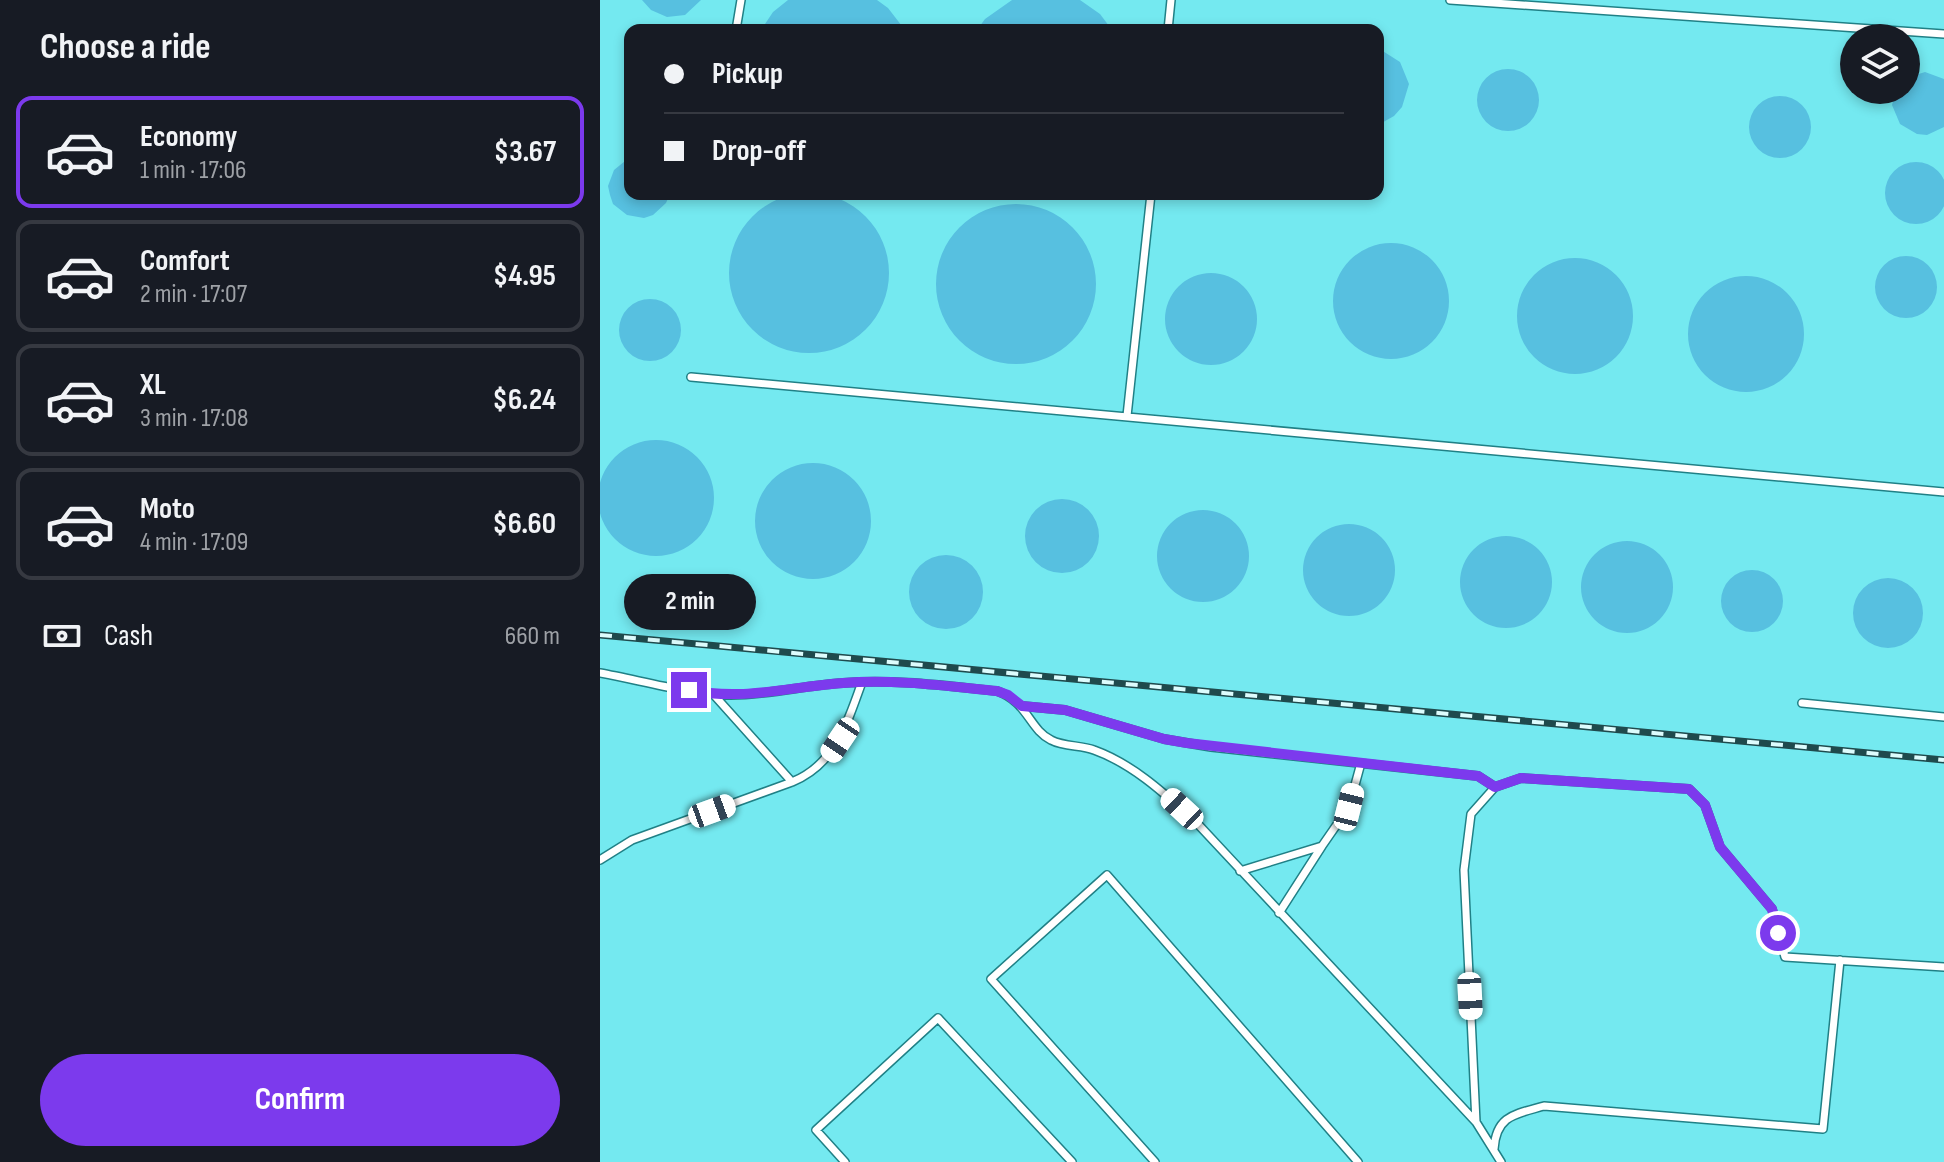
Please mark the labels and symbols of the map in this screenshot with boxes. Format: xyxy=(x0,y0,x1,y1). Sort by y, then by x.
callout: 2 min xyxy=(623,574,755,630)
route end xyxy=(671,672,707,708)
car xyxy=(817,713,863,767)
car xyxy=(1332,781,1366,833)
car xyxy=(1156,784,1208,834)
car xyxy=(685,792,739,830)
route start xyxy=(1760,915,1796,951)
car xyxy=(1457,971,1483,1021)

